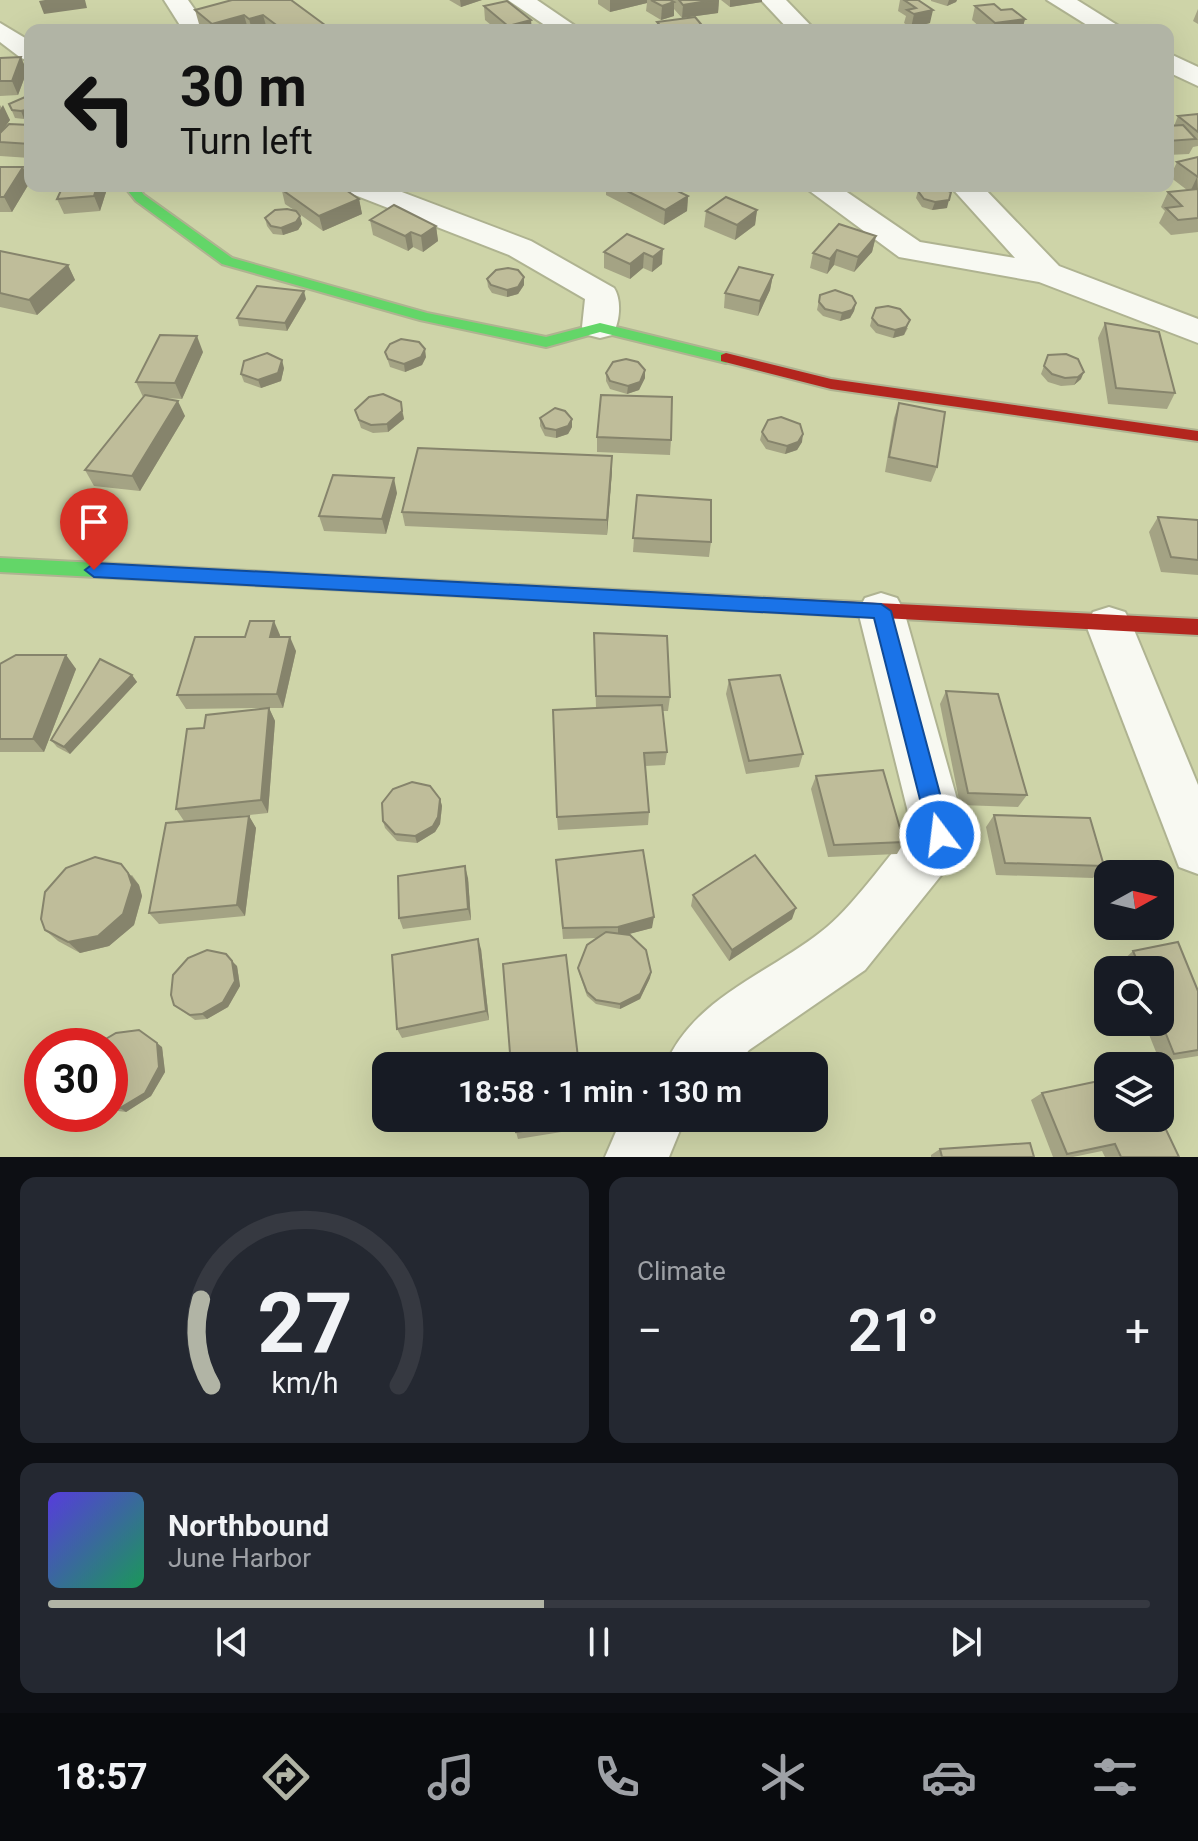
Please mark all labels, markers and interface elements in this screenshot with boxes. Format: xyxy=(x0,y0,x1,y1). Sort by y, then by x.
text: 30 m xyxy=(180,54,307,120)
icon: left xyxy=(48,56,152,160)
text: Turn left xyxy=(180,121,313,163)
pin xyxy=(60,488,128,570)
icon: arrive xyxy=(72,500,116,544)
position arrow xyxy=(898,793,982,877)
north arrow xyxy=(1094,860,1174,940)
map controls xyxy=(1094,860,1174,1132)
button: search xyxy=(1094,956,1174,1036)
speed limit sign: 30 xyxy=(24,1028,128,1132)
button: layers xyxy=(1094,1052,1174,1132)
text: 18:58 · 1 min · 130 m xyxy=(458,1074,742,1109)
text: Climate xyxy=(637,1256,726,1286)
text: 27 xyxy=(257,1275,352,1372)
text: 21° xyxy=(848,1295,939,1366)
text: − xyxy=(637,1305,662,1357)
text: + xyxy=(1125,1305,1150,1357)
text: km/h xyxy=(271,1366,338,1400)
text: Northbound xyxy=(168,1508,329,1543)
text: June Harbor xyxy=(168,1543,311,1573)
icon: previous xyxy=(210,1620,254,1664)
icon: pause xyxy=(577,1620,621,1664)
icon: next xyxy=(944,1620,988,1664)
icon: directions xyxy=(258,1749,314,1805)
icon: music xyxy=(423,1749,479,1805)
icon: phone xyxy=(589,1749,645,1805)
icon: climate xyxy=(755,1749,811,1805)
icon: car xyxy=(921,1749,977,1805)
icon: filters xyxy=(1087,1749,1143,1805)
text: 18:57 xyxy=(55,1756,148,1798)

